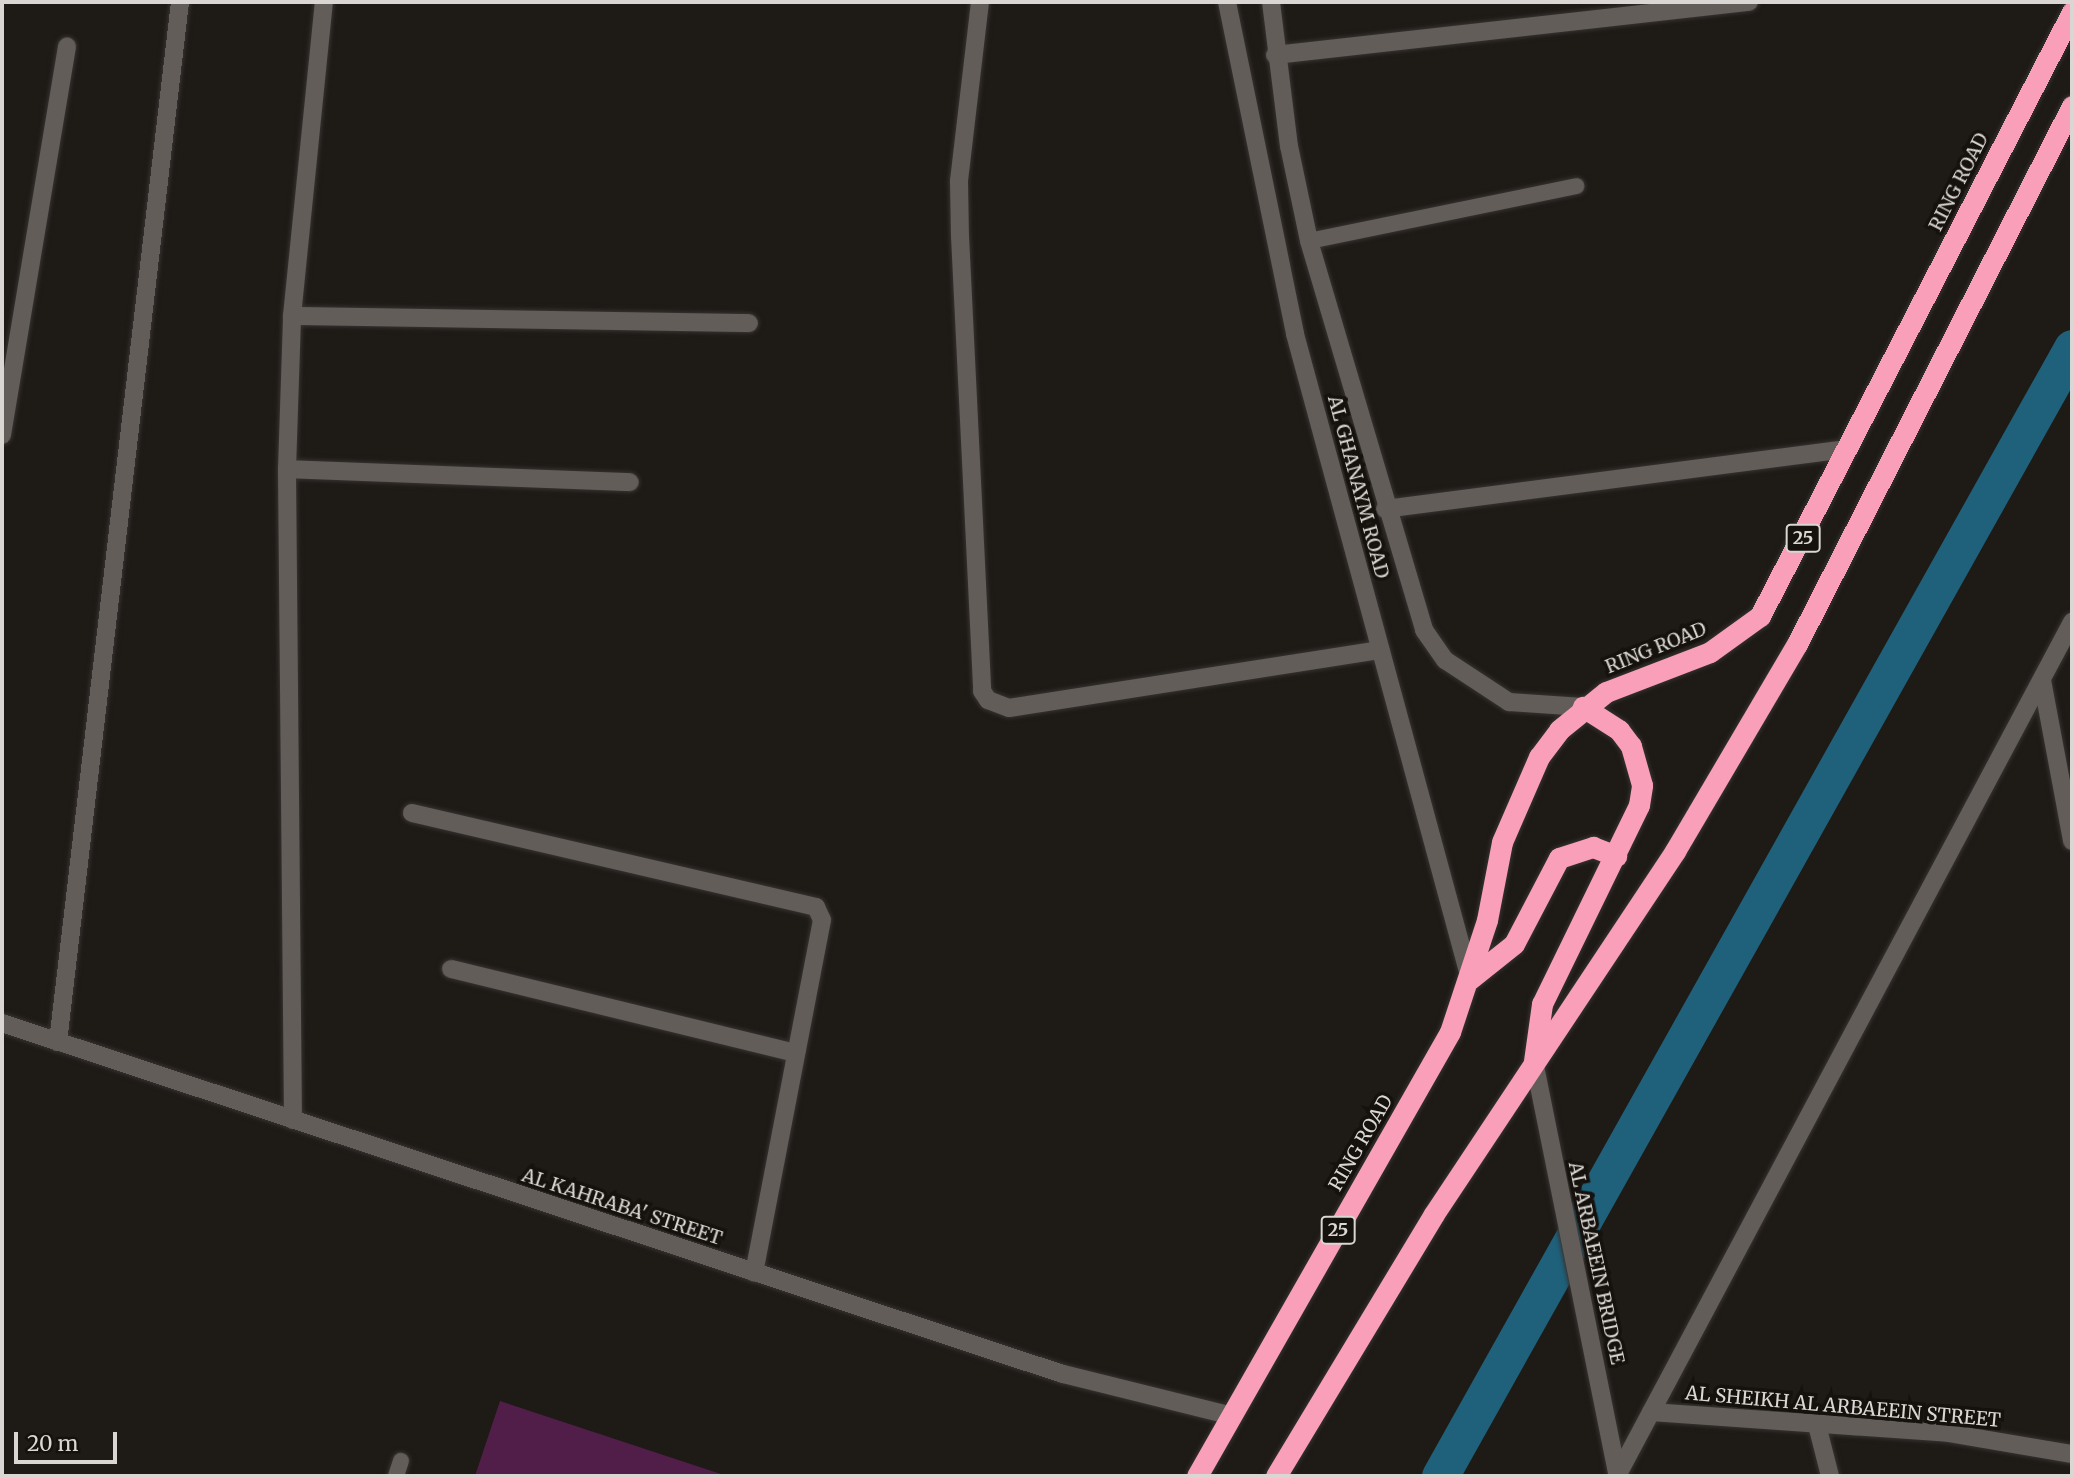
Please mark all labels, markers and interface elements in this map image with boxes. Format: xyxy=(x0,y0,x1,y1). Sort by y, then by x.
street label: RING ROAD xyxy=(1925,129,1993,235)
street label: AL GHANAYM ROAD xyxy=(1323,393,1393,581)
road number: 25 xyxy=(1786,524,1820,552)
street label: RING ROAD xyxy=(1602,617,1710,679)
street label: RING ROAD xyxy=(1324,1091,1398,1195)
street label: AL ARBAEEIN BRIDGE xyxy=(1563,1160,1629,1366)
street label: AL KAHRABA' STREET xyxy=(519,1164,725,1250)
road number: 25 xyxy=(1320,1216,1356,1245)
street label: AL SHEIKH AL ARBAEEIN STREET xyxy=(1684,1382,2002,1432)
scale bar xyxy=(18,1418,121,1462)
text: 20 m xyxy=(27,1430,78,1457)

